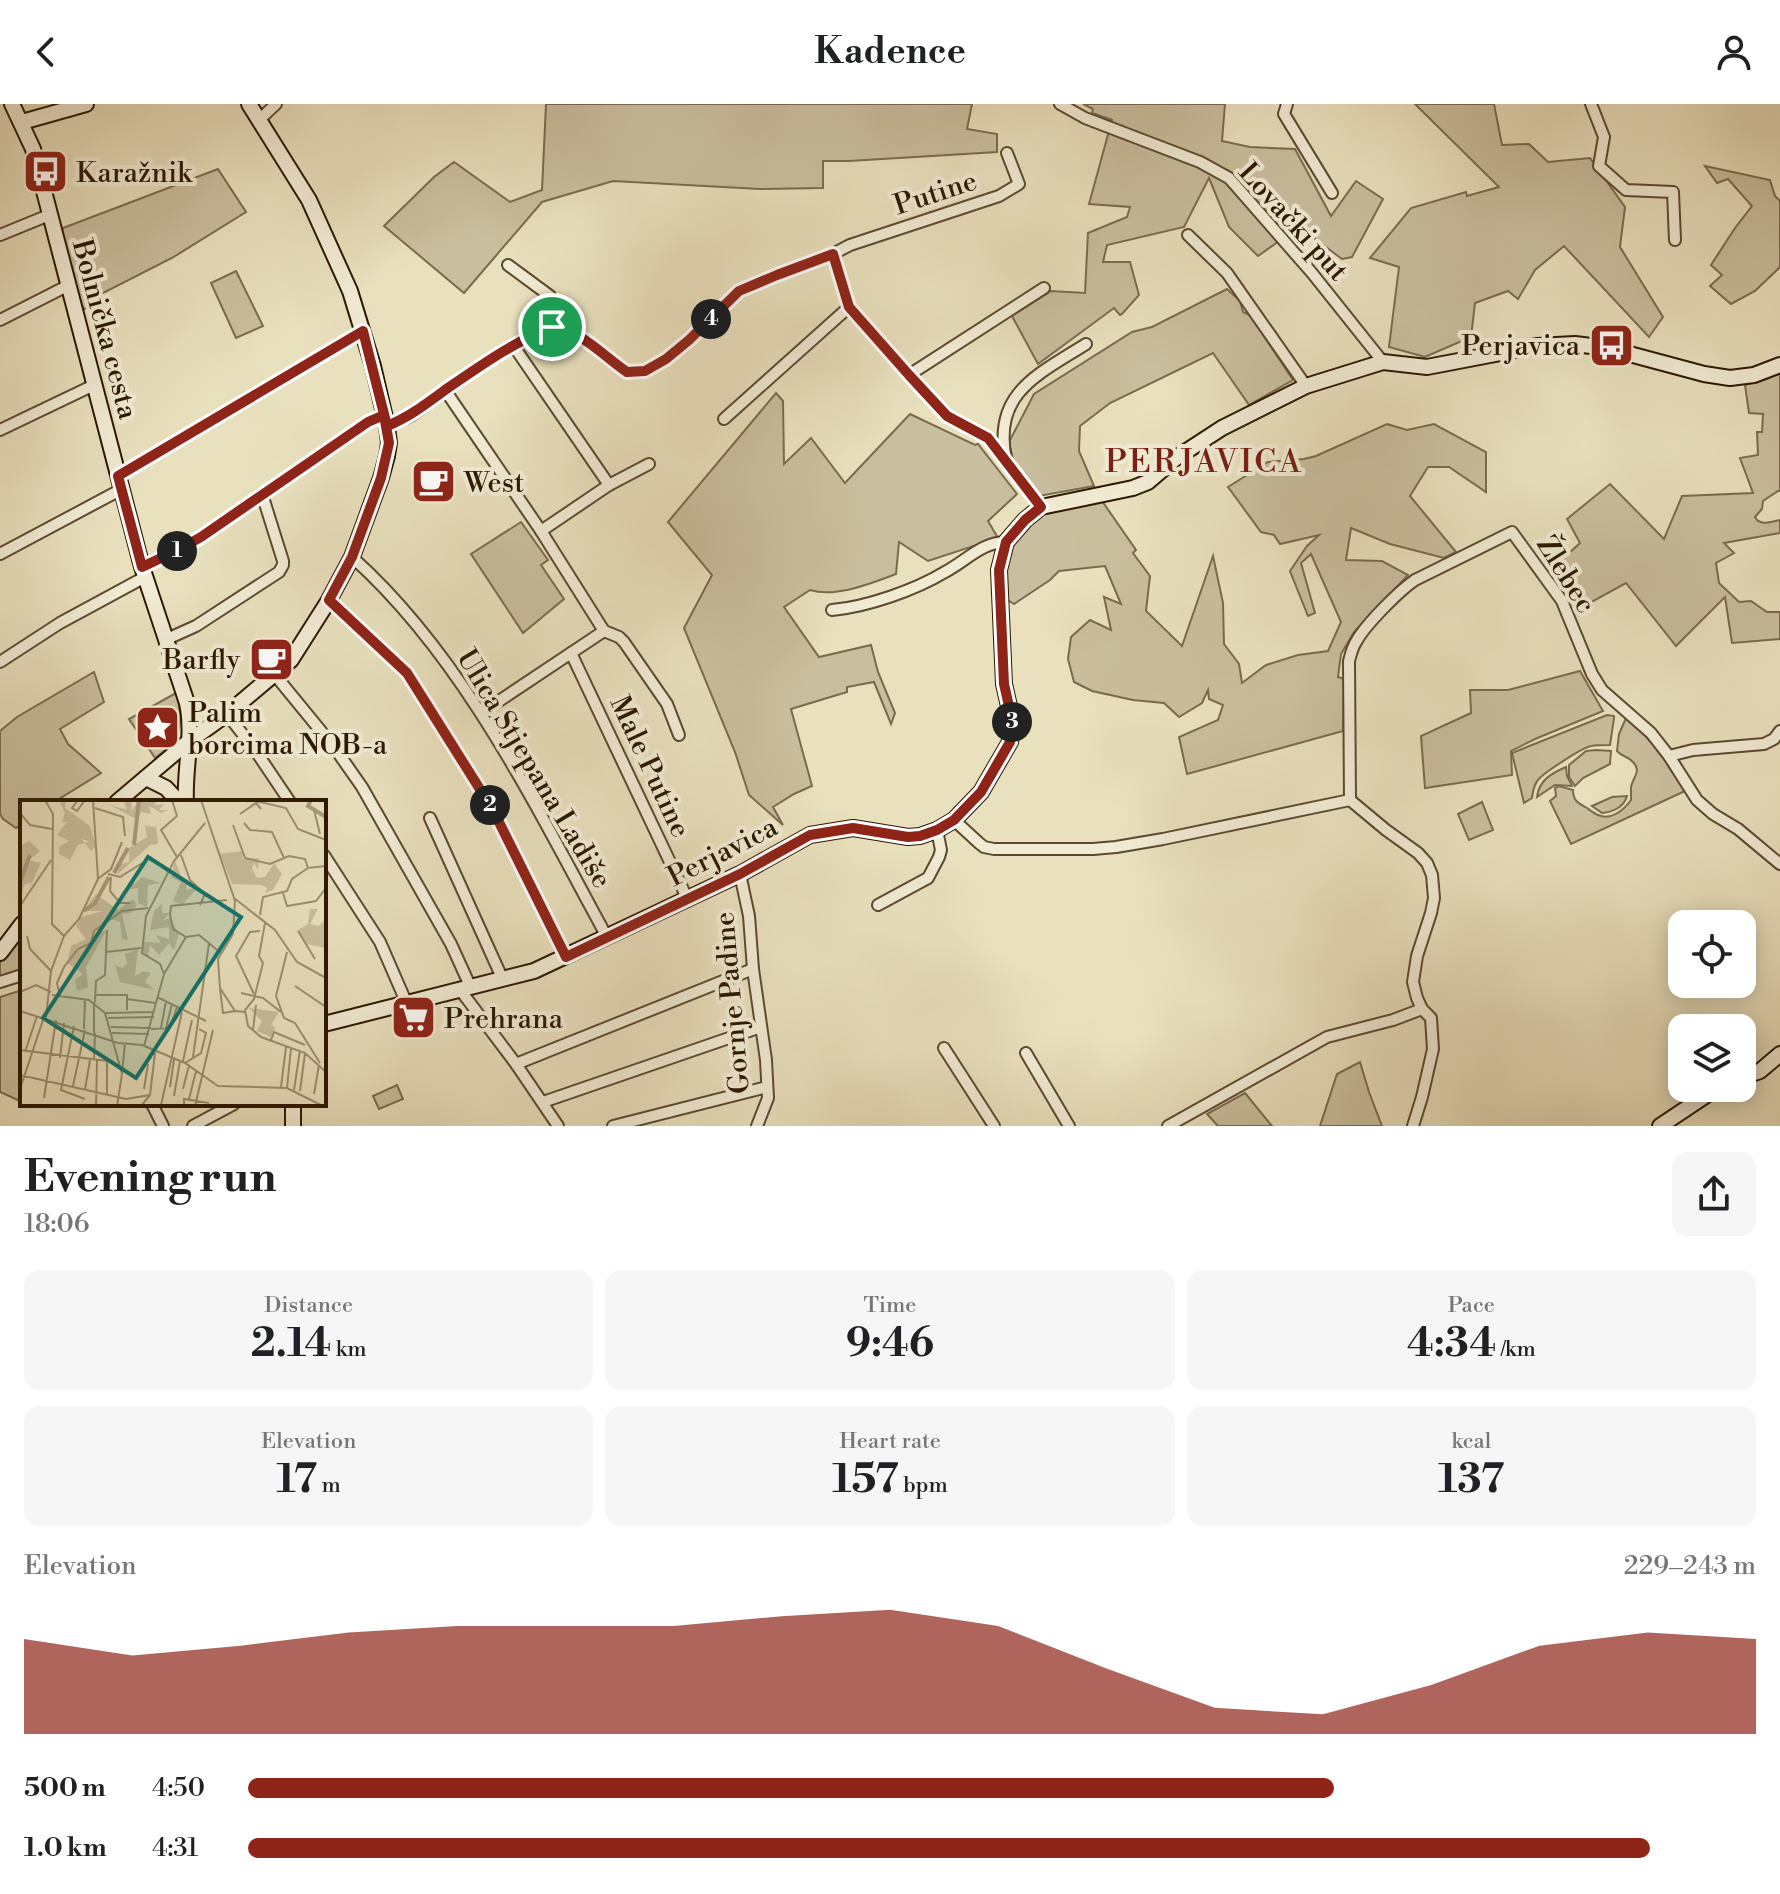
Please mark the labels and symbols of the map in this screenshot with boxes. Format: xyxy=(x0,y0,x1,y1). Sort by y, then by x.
bus stop icon: Karažnik xyxy=(21,148,69,196)
street label: Lovački put xyxy=(1231,155,1355,289)
place label: Karažnik xyxy=(76,156,193,191)
street label: Putine xyxy=(889,164,981,223)
street label: Bolnička cesta xyxy=(64,235,146,424)
pin xyxy=(518,293,586,361)
pin: 4 xyxy=(691,299,731,339)
bus stop icon: Perjavica xyxy=(1587,321,1635,369)
place label: Perjavica xyxy=(1461,329,1581,364)
district label: PERJAVICA xyxy=(1105,442,1303,482)
cafe icon: West xyxy=(409,458,457,506)
place label: West xyxy=(463,466,524,501)
street label: Žlebec xyxy=(1528,528,1605,620)
pin: 1 xyxy=(157,531,197,571)
cafe icon: Barfly xyxy=(247,635,295,683)
place label: Barfly xyxy=(162,643,240,678)
street label: Ulica Stjepana Ladiše xyxy=(448,643,619,895)
street label: Male Putine xyxy=(602,690,698,843)
place label: Palim borcima NOB-a xyxy=(188,696,388,763)
pin: 3 xyxy=(992,702,1032,742)
place icon: Palim borcima NOB-a xyxy=(133,704,181,752)
pin: 2 xyxy=(470,785,510,825)
inset map xyxy=(20,800,326,1106)
street label: Perjavica xyxy=(662,809,784,895)
street label: Gornje Padine xyxy=(707,910,758,1095)
supermarket icon: Prehrana xyxy=(389,994,437,1042)
place label: Prehrana xyxy=(444,1002,564,1037)

